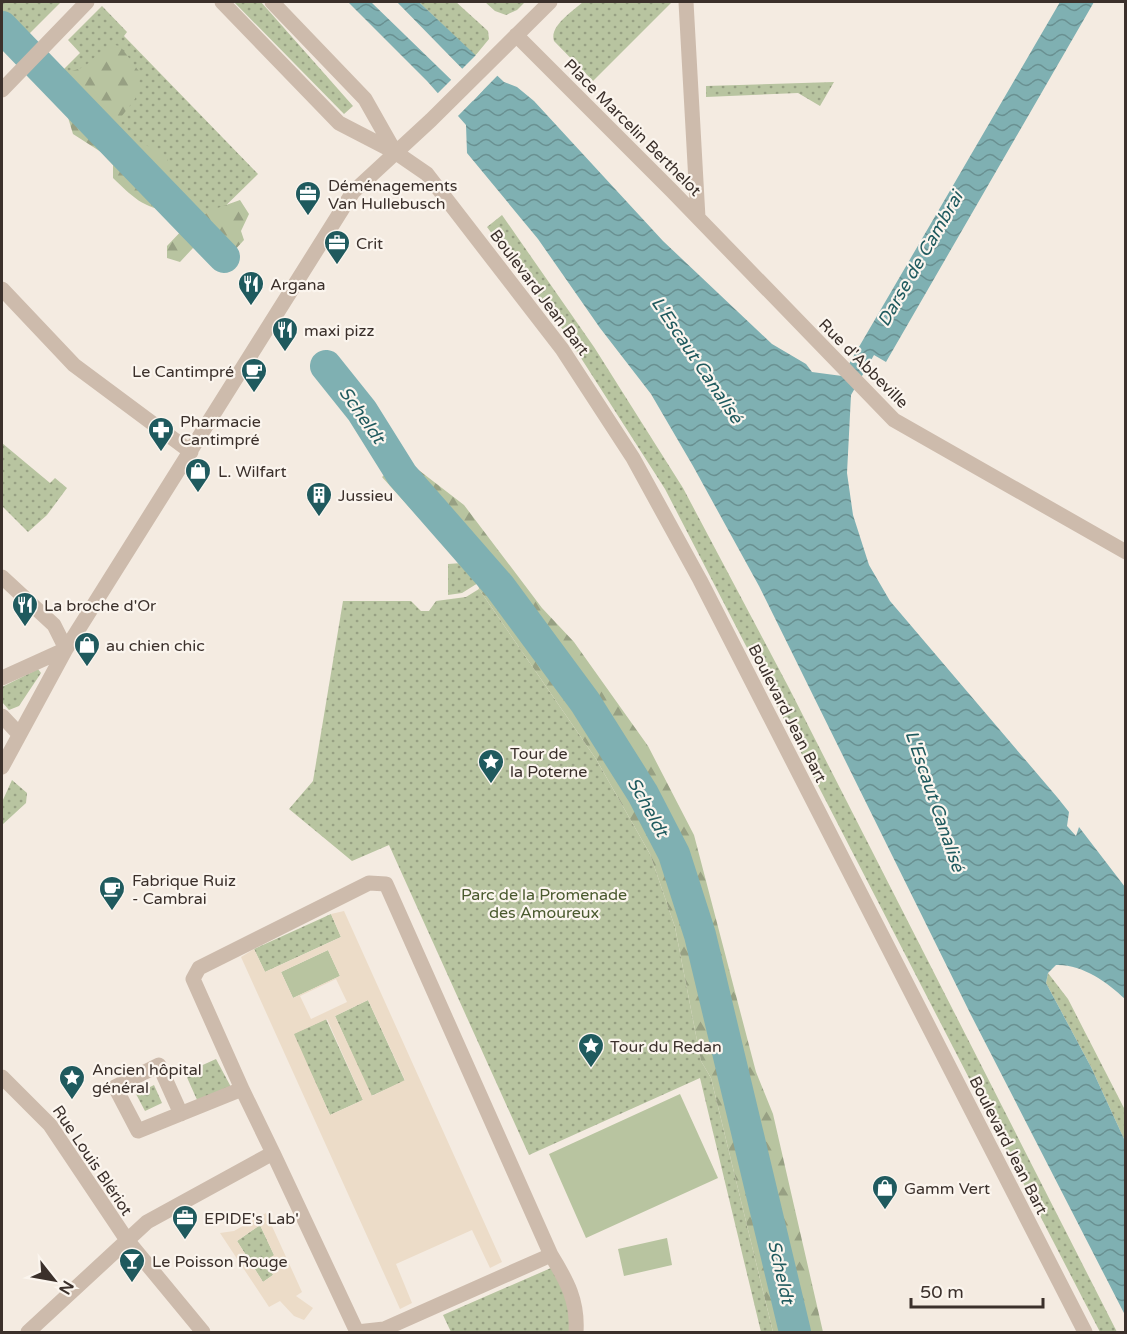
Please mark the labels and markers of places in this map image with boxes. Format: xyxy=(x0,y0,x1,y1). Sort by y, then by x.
place label: Déménagements Van Hullebusch xyxy=(328,176,458,214)
office icon: Déménagements Van Hullebusch xyxy=(293,179,323,217)
office icon: Crit xyxy=(322,228,352,266)
place label: Crit xyxy=(356,234,383,254)
restaurant icon: Argana xyxy=(236,269,266,307)
place label: Argana xyxy=(270,275,326,295)
restaurant icon: maxi pizz xyxy=(270,315,300,353)
place label: maxi pizz xyxy=(304,321,375,341)
cafe icon: Le Cantimpré xyxy=(239,356,269,394)
place label: Le Cantimpré xyxy=(132,362,234,382)
place label: Pharmacie Cantimpré xyxy=(180,412,261,450)
pharmacy icon: Pharmacie Cantimpré xyxy=(146,415,176,453)
shop icon: L. Wilfart xyxy=(183,456,213,494)
place label: L. Wilfart xyxy=(218,462,287,482)
building icon: Jussieu xyxy=(304,480,334,518)
place label: Jussieu xyxy=(338,486,393,506)
restaurant icon: La broche d'Or xyxy=(10,590,40,628)
place label: La broche d'Or xyxy=(44,596,157,616)
shop icon: au chien chic xyxy=(72,630,102,668)
place label: au chien chic xyxy=(106,636,205,656)
place label: Tour de la Poterne xyxy=(510,744,587,782)
place icon: Tour de la Poterne xyxy=(476,747,506,785)
place label: Fabrique Ruiz - Cambrai xyxy=(132,871,236,909)
cafe icon: Fabrique Ruiz - Cambrai xyxy=(97,874,127,912)
place icon: Tour du Redan xyxy=(576,1031,606,1069)
place label: Tour du Redan xyxy=(610,1037,722,1057)
place label: Ancien hôpital général xyxy=(92,1060,202,1098)
place icon: Ancien hôpital général xyxy=(57,1063,87,1101)
shop icon: Gamm Vert xyxy=(870,1173,900,1211)
place label: Gamm Vert xyxy=(904,1179,990,1199)
office icon: EPIDE's Lab' xyxy=(170,1203,200,1241)
place label: EPIDE's Lab' xyxy=(204,1209,299,1229)
bar icon: Le Poisson Rouge xyxy=(117,1246,147,1284)
place label: Le Poisson Rouge xyxy=(152,1252,288,1272)

